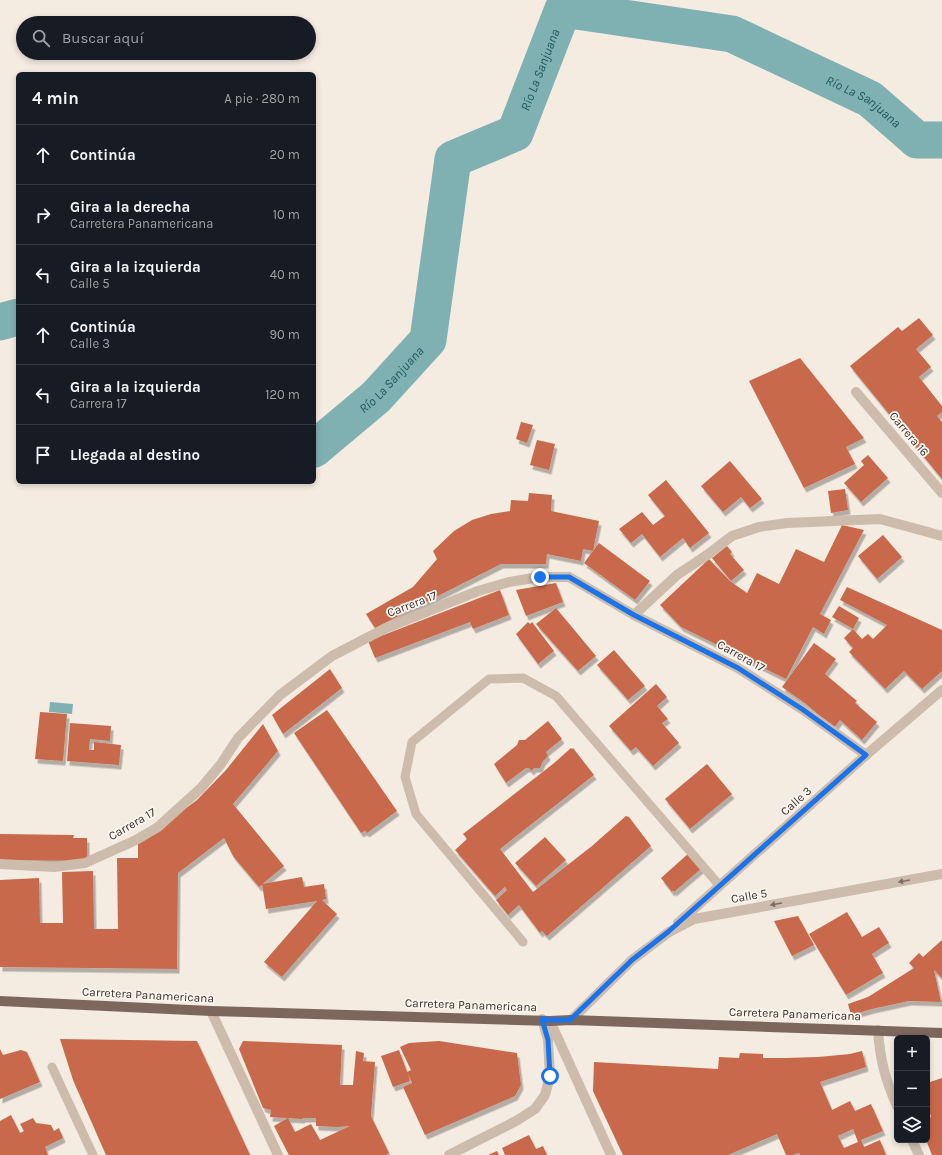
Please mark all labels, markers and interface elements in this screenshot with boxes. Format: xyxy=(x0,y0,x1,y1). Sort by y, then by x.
search box xyxy=(16,16,316,60)
water label: Río La Sanjuana xyxy=(517,26,563,113)
icon: search xyxy=(30,27,52,49)
text: Buscar aquí xyxy=(62,29,144,47)
water label: Río La Sanjuana xyxy=(824,72,904,131)
text: 4 min xyxy=(32,88,79,108)
text: A pie · 280 m xyxy=(224,91,300,106)
icon: ahead xyxy=(32,144,54,166)
text: Continúa xyxy=(70,146,136,164)
text: 20 m xyxy=(270,147,300,162)
text: Gira a la derecha xyxy=(70,198,190,216)
icon: right xyxy=(32,204,54,226)
text: 10 m xyxy=(273,207,300,222)
text: Carretera Panamericana xyxy=(70,216,213,231)
text: Gira a la izquierda xyxy=(70,258,201,276)
icon: left xyxy=(32,264,54,286)
text: 40 m xyxy=(270,267,300,282)
text: Calle 5 xyxy=(70,276,110,291)
text: Continúa xyxy=(70,318,136,336)
icon: ahead xyxy=(32,324,54,346)
text: 90 m xyxy=(269,327,300,342)
text: Calle 3 xyxy=(70,336,110,351)
water label: Río La Sanjuana xyxy=(356,343,427,416)
text: Gira a la izquierda xyxy=(70,378,201,396)
icon: left xyxy=(32,384,54,406)
text: 120 m xyxy=(265,387,300,402)
text: Carrera 17 xyxy=(70,396,127,411)
street label: Carrera 16 xyxy=(886,409,932,459)
icon: arrive xyxy=(32,444,54,466)
text: Llegada al destino xyxy=(70,446,200,464)
route end xyxy=(531,568,549,586)
street label: Carrera 17 xyxy=(385,588,439,620)
street label: Carrera 17 xyxy=(715,637,768,675)
street label: Calle 3 xyxy=(778,783,814,819)
street label: Carrera 17 xyxy=(106,805,158,843)
one-way arrow xyxy=(898,878,910,884)
street label: Calle 5 xyxy=(730,886,768,906)
one-way arrow xyxy=(770,902,782,908)
street label: Carretera Panamericana xyxy=(82,985,214,1005)
street label: Carretera Panamericana xyxy=(405,996,537,1014)
street label: Carretera Panamericana xyxy=(729,1005,861,1023)
map controls xyxy=(894,1035,930,1143)
button: + xyxy=(894,1035,930,1071)
route start xyxy=(541,1067,559,1085)
button: − xyxy=(894,1071,930,1107)
button: layers xyxy=(894,1107,930,1143)

